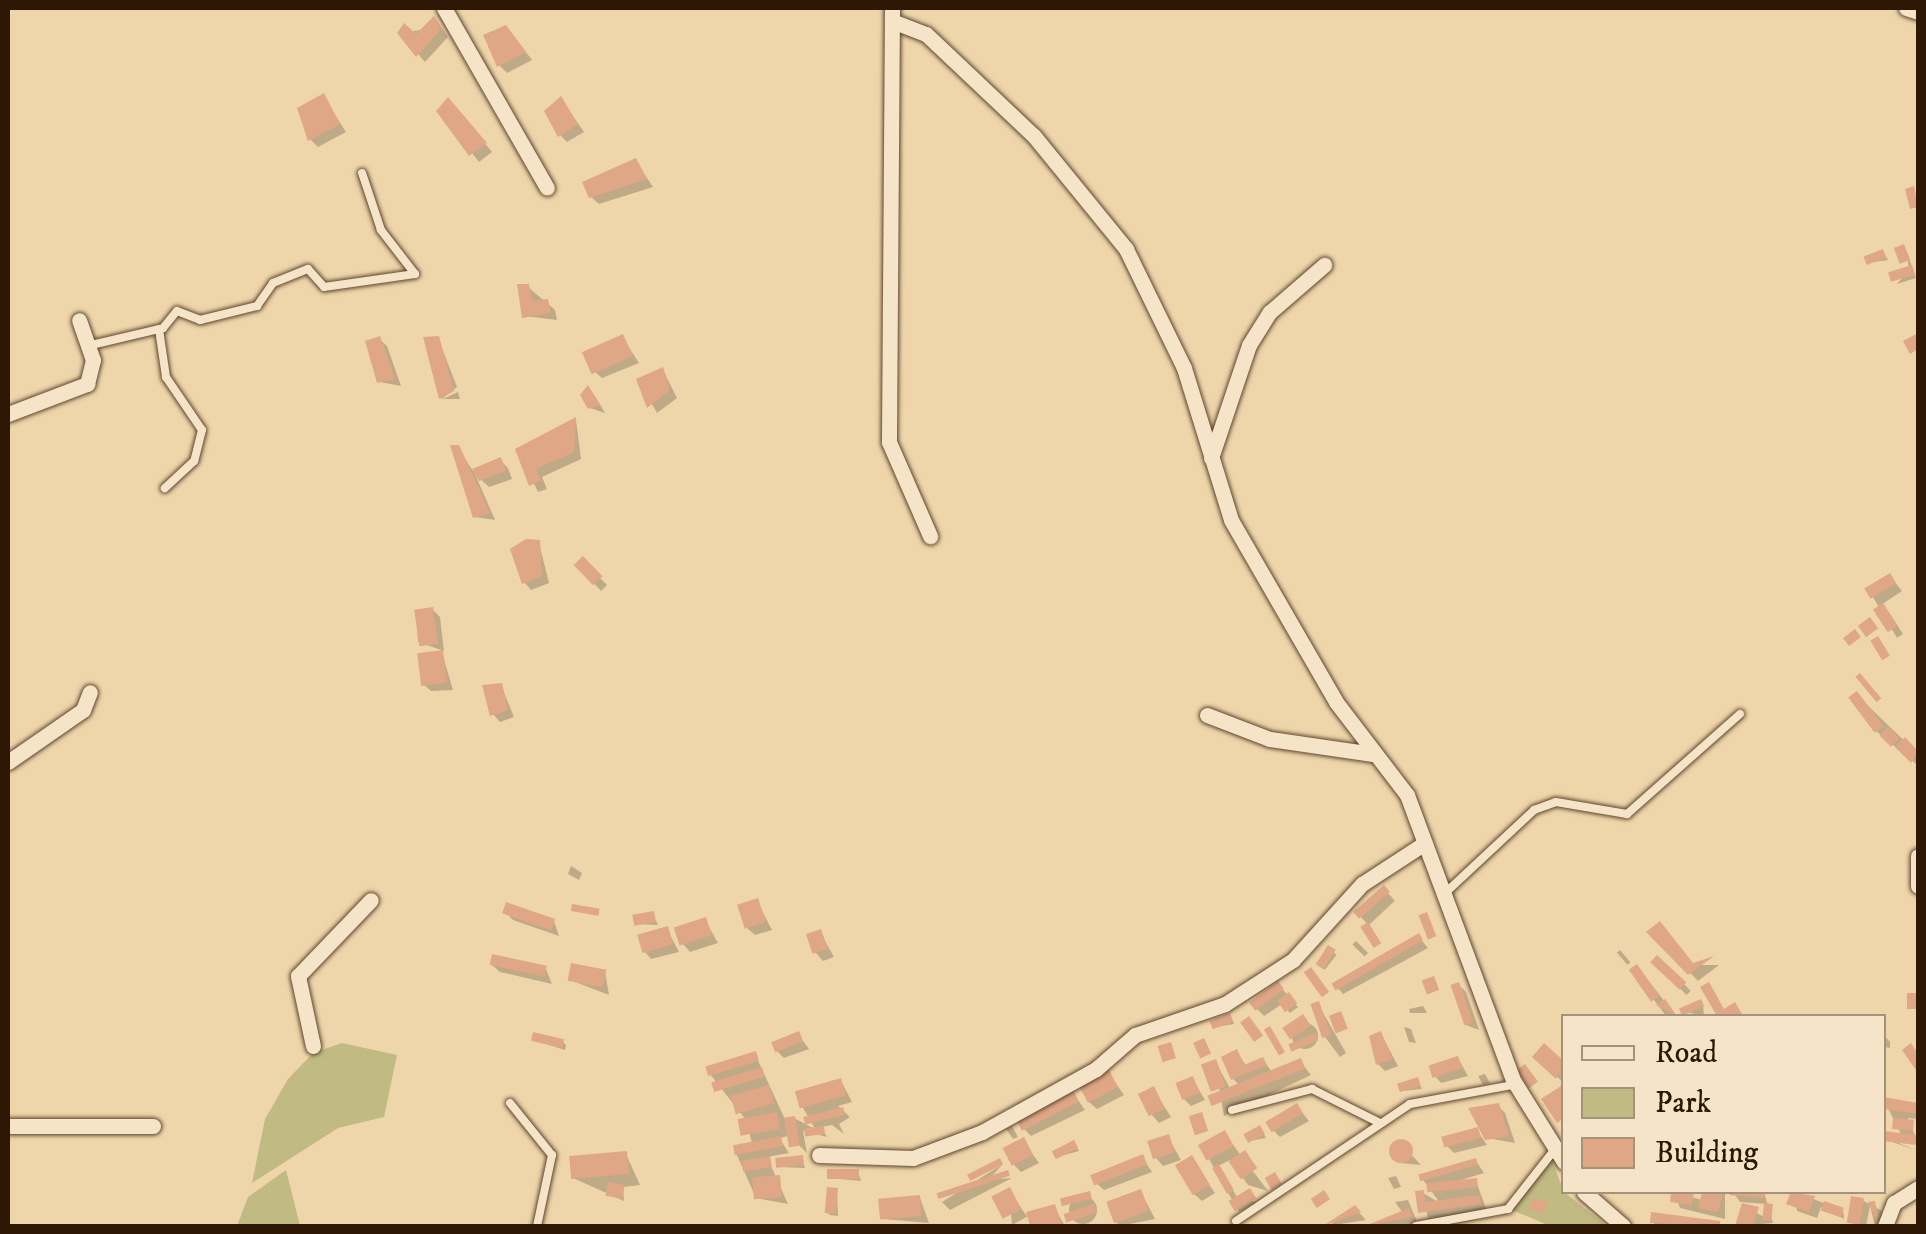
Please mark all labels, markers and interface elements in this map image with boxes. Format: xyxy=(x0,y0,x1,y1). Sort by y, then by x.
legend xyxy=(1561,1014,1886,1194)
text: Road xyxy=(1655,1035,1717,1072)
text: Park xyxy=(1655,1085,1711,1122)
text: Building xyxy=(1655,1135,1758,1172)

